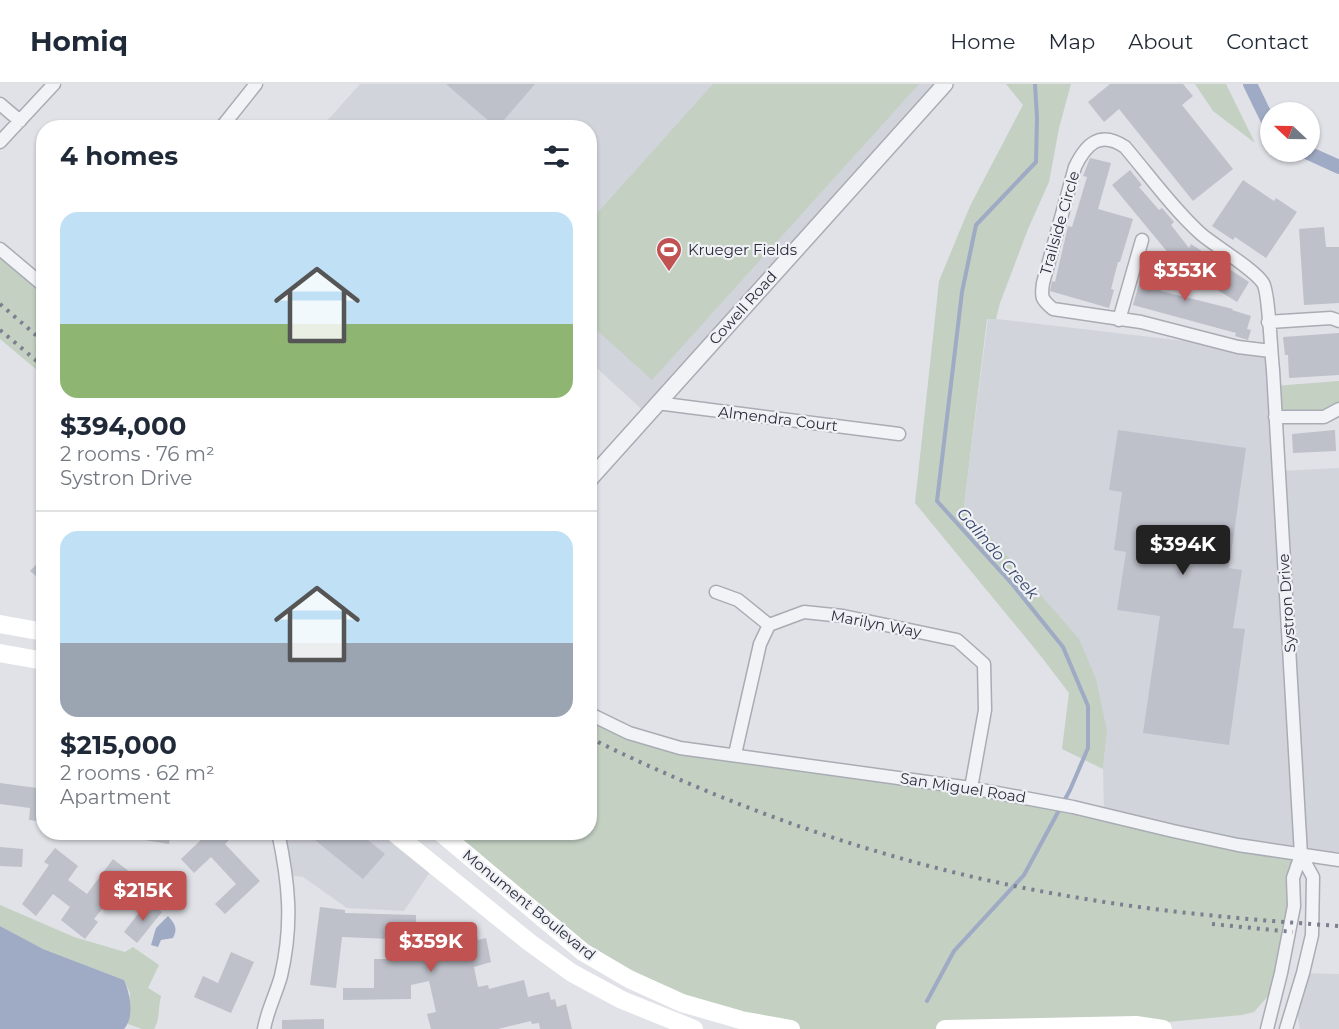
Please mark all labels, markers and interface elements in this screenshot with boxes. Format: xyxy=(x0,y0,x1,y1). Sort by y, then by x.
text: Homiq xyxy=(30,24,128,58)
text: Home xyxy=(950,29,1015,54)
text: Map xyxy=(1048,29,1095,54)
text: About xyxy=(1128,29,1193,54)
text: Contact xyxy=(1226,29,1309,54)
north arrow xyxy=(1260,102,1320,162)
map controls xyxy=(1260,102,1320,162)
text: 4 homes xyxy=(60,140,178,172)
icon: filters xyxy=(540,140,573,173)
street label: Trailside Circle xyxy=(1036,169,1083,277)
sports icon: Krueger Fields xyxy=(654,235,684,273)
place label: Krueger Fields xyxy=(688,240,797,259)
icon: home xyxy=(263,251,371,359)
pin: $353K xyxy=(1143,251,1227,302)
text: $353K xyxy=(1154,258,1216,282)
street label: Cowell Road xyxy=(705,267,781,348)
street label: Almendra Court xyxy=(717,402,839,435)
text: $394,000 xyxy=(60,410,186,442)
text: 2 rooms · 76 m² xyxy=(60,442,215,466)
text: Systron Drive xyxy=(60,466,192,490)
water label: Galindo Creek xyxy=(953,504,1043,604)
pin: $394K xyxy=(1141,525,1225,576)
text: $394K xyxy=(1150,532,1216,556)
street label: Systron Drive xyxy=(1274,553,1299,653)
icon: home xyxy=(263,570,371,678)
street label: Marilyn Way xyxy=(829,605,924,642)
text: $215,000 xyxy=(60,729,177,761)
text: 2 rooms · 62 m² xyxy=(60,761,215,785)
street label: San Miguel Road xyxy=(899,768,1027,807)
text: Apartment xyxy=(60,785,171,809)
street label: Monument Boulevard xyxy=(459,845,600,964)
pin: $215K xyxy=(101,871,185,922)
text: $215K xyxy=(113,878,173,902)
pin: $359K xyxy=(389,922,473,973)
text: $359K xyxy=(399,929,463,953)

